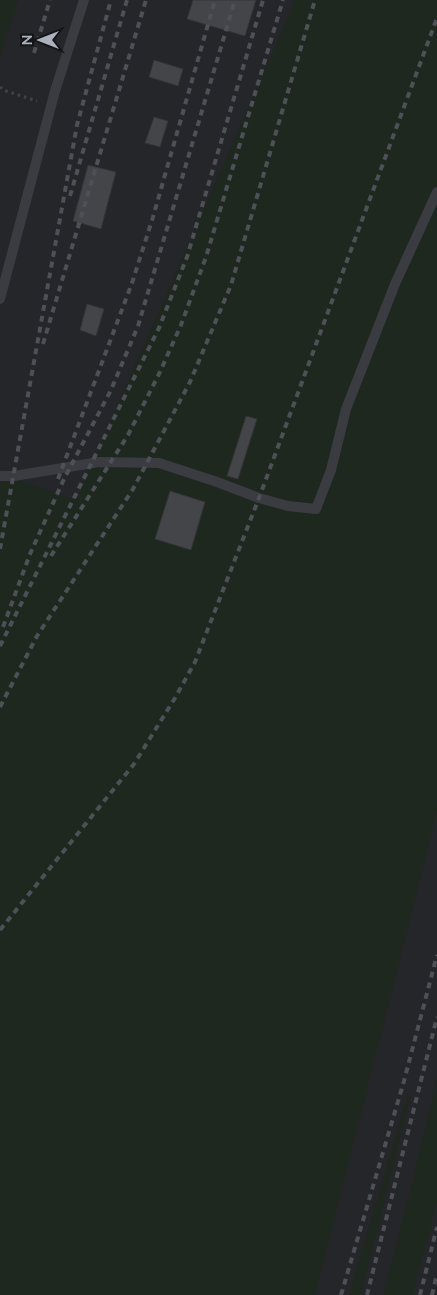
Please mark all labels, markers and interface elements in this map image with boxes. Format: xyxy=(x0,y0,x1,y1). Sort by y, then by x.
north arrow xyxy=(15,15,65,65)
text: N xyxy=(18,35,36,45)

